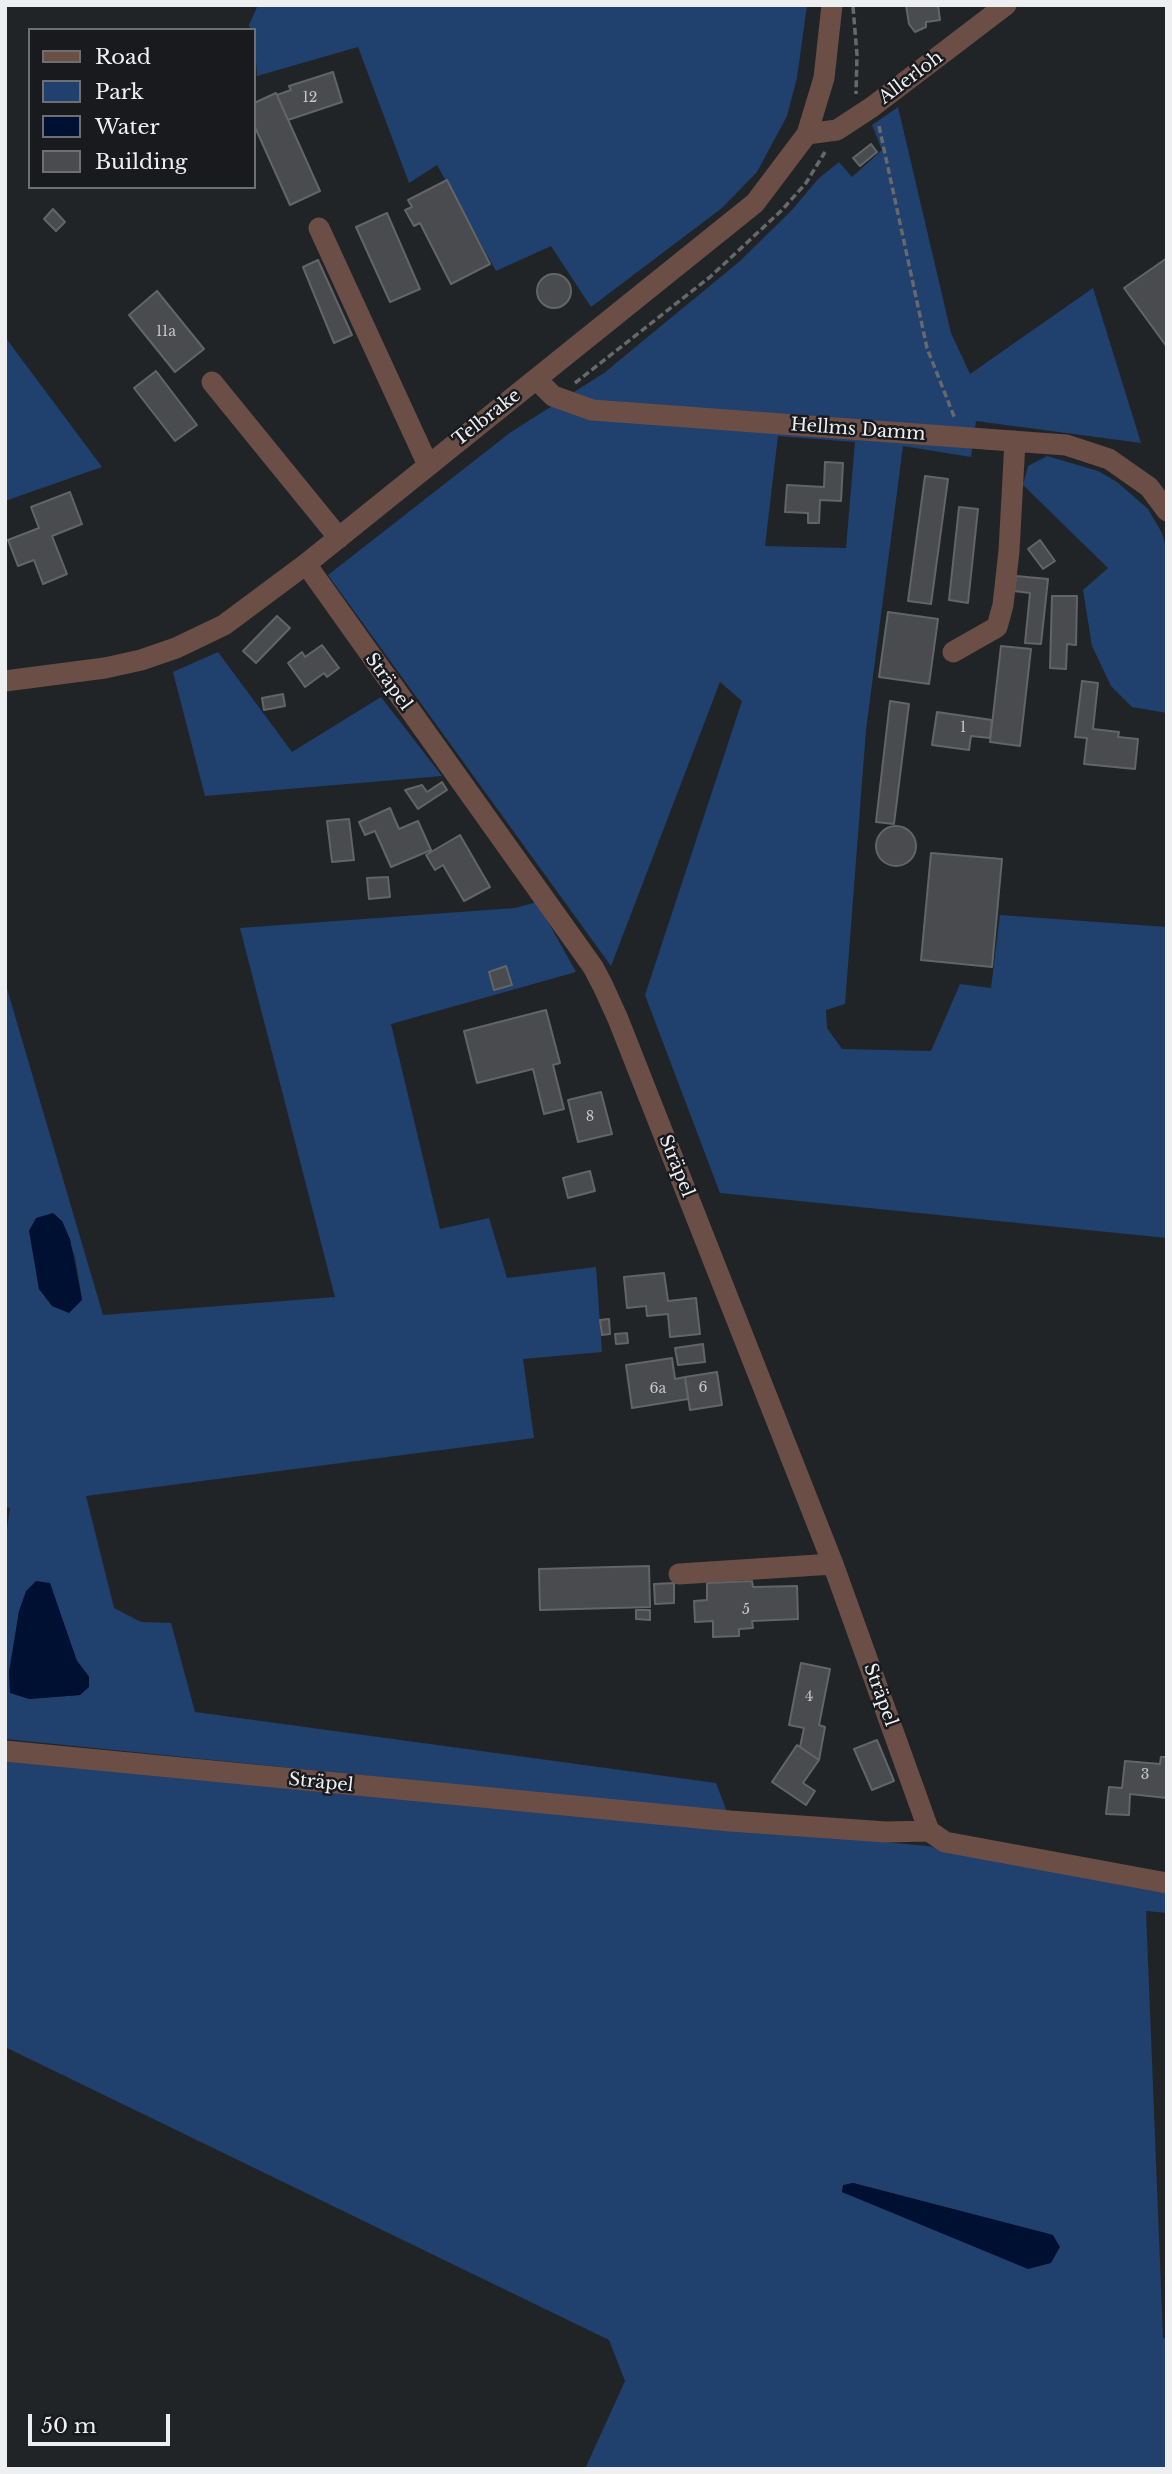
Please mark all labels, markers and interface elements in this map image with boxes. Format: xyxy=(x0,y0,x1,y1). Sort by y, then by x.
legend xyxy=(28,28,256,189)
text: Road xyxy=(95,44,151,70)
street label: Allerloh xyxy=(875,47,947,109)
text: Park xyxy=(95,79,144,105)
house number: 12 xyxy=(303,90,317,106)
text: Water xyxy=(95,114,159,140)
text: Building xyxy=(95,149,187,175)
house number: 11a xyxy=(156,324,176,340)
street label: Telbrake xyxy=(449,385,525,451)
street label: Hellms Damm xyxy=(790,415,926,445)
street label: Sträpel xyxy=(360,649,416,715)
house number: 1 xyxy=(960,720,966,736)
house number: 8 xyxy=(586,1109,594,1125)
street label: Sträpel xyxy=(654,1132,698,1200)
house number: 6 xyxy=(698,1380,708,1396)
house number: 6a xyxy=(650,1381,666,1397)
house number: 5 xyxy=(742,1602,750,1618)
street label: Sträpel xyxy=(859,1661,901,1729)
house number: 4 xyxy=(805,1689,813,1705)
house number: 3 xyxy=(1141,1767,1149,1783)
street label: Sträpel xyxy=(287,1769,355,1797)
scale bar xyxy=(32,2400,173,2444)
text: 50 m xyxy=(41,2413,96,2439)

